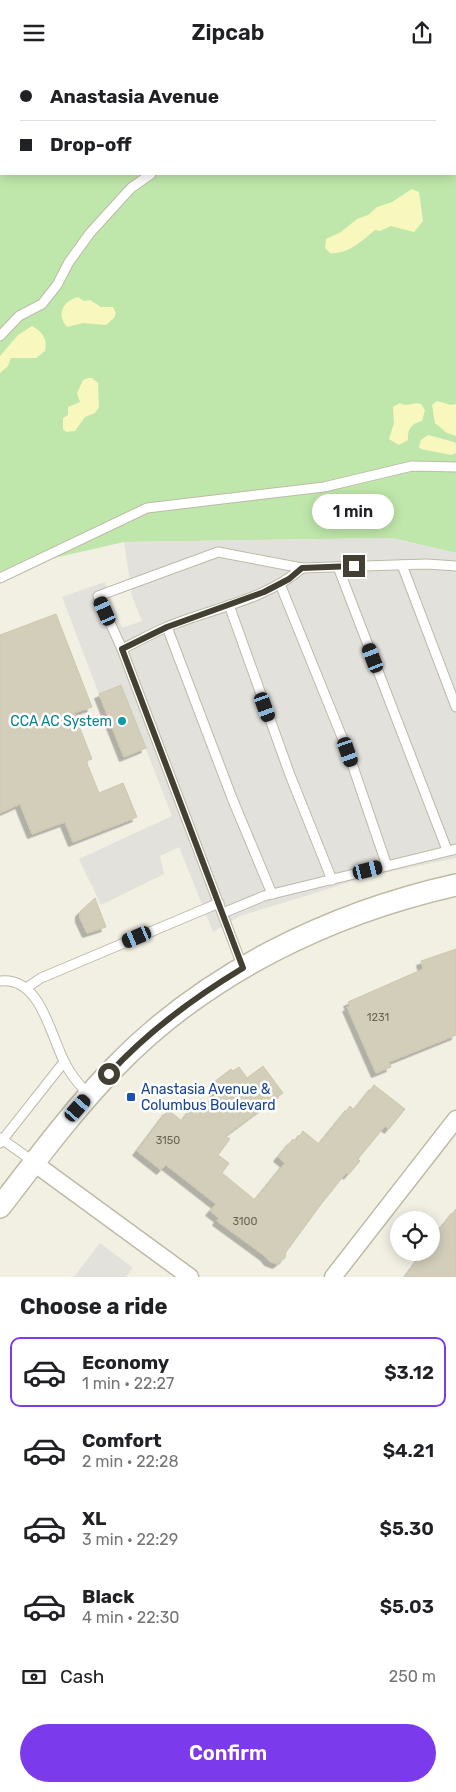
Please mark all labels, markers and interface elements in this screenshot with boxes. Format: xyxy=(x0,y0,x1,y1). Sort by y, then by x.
icon: menu xyxy=(20,19,48,47)
text: Zipcab xyxy=(192,19,264,46)
icon: share xyxy=(408,19,436,47)
text: Anastasia Avenue xyxy=(50,85,219,108)
text: Drop-off xyxy=(50,133,132,156)
callout: 1 min xyxy=(313,493,395,529)
text: 1 min xyxy=(333,502,373,521)
route end xyxy=(343,555,365,577)
car xyxy=(92,594,117,628)
car xyxy=(360,641,385,675)
car xyxy=(252,690,277,724)
place label: CCA AC System xyxy=(10,713,112,730)
marker: CCA AC System xyxy=(116,715,128,727)
car xyxy=(336,735,359,769)
car xyxy=(351,859,384,881)
car xyxy=(120,924,153,950)
house number: 1231 xyxy=(367,1011,389,1024)
route start xyxy=(98,1063,120,1085)
place label: Anastasia Avenue & Columbus Boulevard xyxy=(141,1081,275,1114)
marker: Anastasia Avenue & Columbus Boulevard xyxy=(125,1091,137,1103)
car xyxy=(62,1092,93,1124)
house number: 3150 xyxy=(156,1134,180,1147)
map controls xyxy=(390,1211,440,1261)
button: locate xyxy=(390,1211,440,1261)
house number: 3100 xyxy=(232,1215,258,1228)
text: Choose a ride xyxy=(20,1293,167,1320)
icon: car xyxy=(22,1350,67,1395)
text: Economy xyxy=(82,1351,169,1374)
text: $3.12 xyxy=(384,1361,434,1384)
text: 1 min · 22:27 xyxy=(82,1374,174,1393)
icon: car xyxy=(22,1428,67,1473)
text: Comfort xyxy=(82,1429,162,1452)
text: $4.21 xyxy=(383,1439,434,1462)
text: 2 min · 22:28 xyxy=(82,1452,179,1471)
icon: car xyxy=(22,1506,67,1551)
text: XL xyxy=(82,1507,106,1530)
text: $5.30 xyxy=(379,1517,434,1540)
text: 3 min · 22:29 xyxy=(82,1530,178,1549)
icon: car xyxy=(22,1584,67,1629)
text: Black xyxy=(82,1585,134,1608)
text: $5.03 xyxy=(380,1595,434,1618)
text: 4 min · 22:30 xyxy=(82,1608,179,1627)
icon: cash xyxy=(20,1663,48,1691)
text: Cash xyxy=(60,1665,104,1688)
text: 250 m xyxy=(389,1667,436,1686)
button: Confirm xyxy=(20,1724,436,1782)

